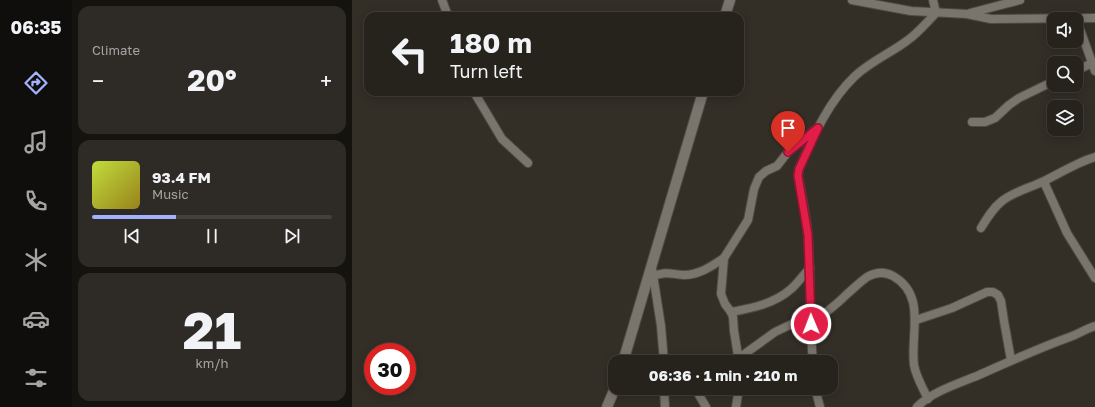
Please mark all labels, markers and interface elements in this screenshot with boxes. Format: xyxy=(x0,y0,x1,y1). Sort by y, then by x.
map controls xyxy=(1047,12,1083,136)
button: sound xyxy=(1047,12,1083,48)
text: 06:35 xyxy=(11,16,61,38)
text: 180 m xyxy=(450,26,532,59)
icon: left xyxy=(384,28,436,80)
text: Climate xyxy=(92,42,140,58)
button: search xyxy=(1047,56,1083,92)
text: Turn left xyxy=(450,60,523,82)
text: 20° xyxy=(187,62,237,98)
text: − xyxy=(92,67,104,94)
text: + xyxy=(320,67,332,94)
icon: directions xyxy=(22,69,50,97)
button: layers xyxy=(1047,100,1083,136)
pin xyxy=(771,111,805,152)
icon: arrive xyxy=(777,117,799,139)
icon: music xyxy=(22,128,50,156)
text: 93.4 FM xyxy=(152,168,211,186)
text: Music xyxy=(152,186,189,202)
icon: phone xyxy=(22,187,50,215)
icon: previous xyxy=(121,225,143,247)
icon: pause xyxy=(201,225,223,247)
icon: next xyxy=(281,225,303,247)
icon: climate xyxy=(22,246,50,274)
text: 21 xyxy=(183,298,241,360)
position arrow xyxy=(790,303,832,345)
icon: car xyxy=(22,305,50,333)
speed limit sign: 30 xyxy=(364,343,416,395)
text: km/h xyxy=(195,355,229,371)
icon: filters xyxy=(22,364,50,392)
text: 06:36 · 1 min · 210 m xyxy=(649,366,797,384)

